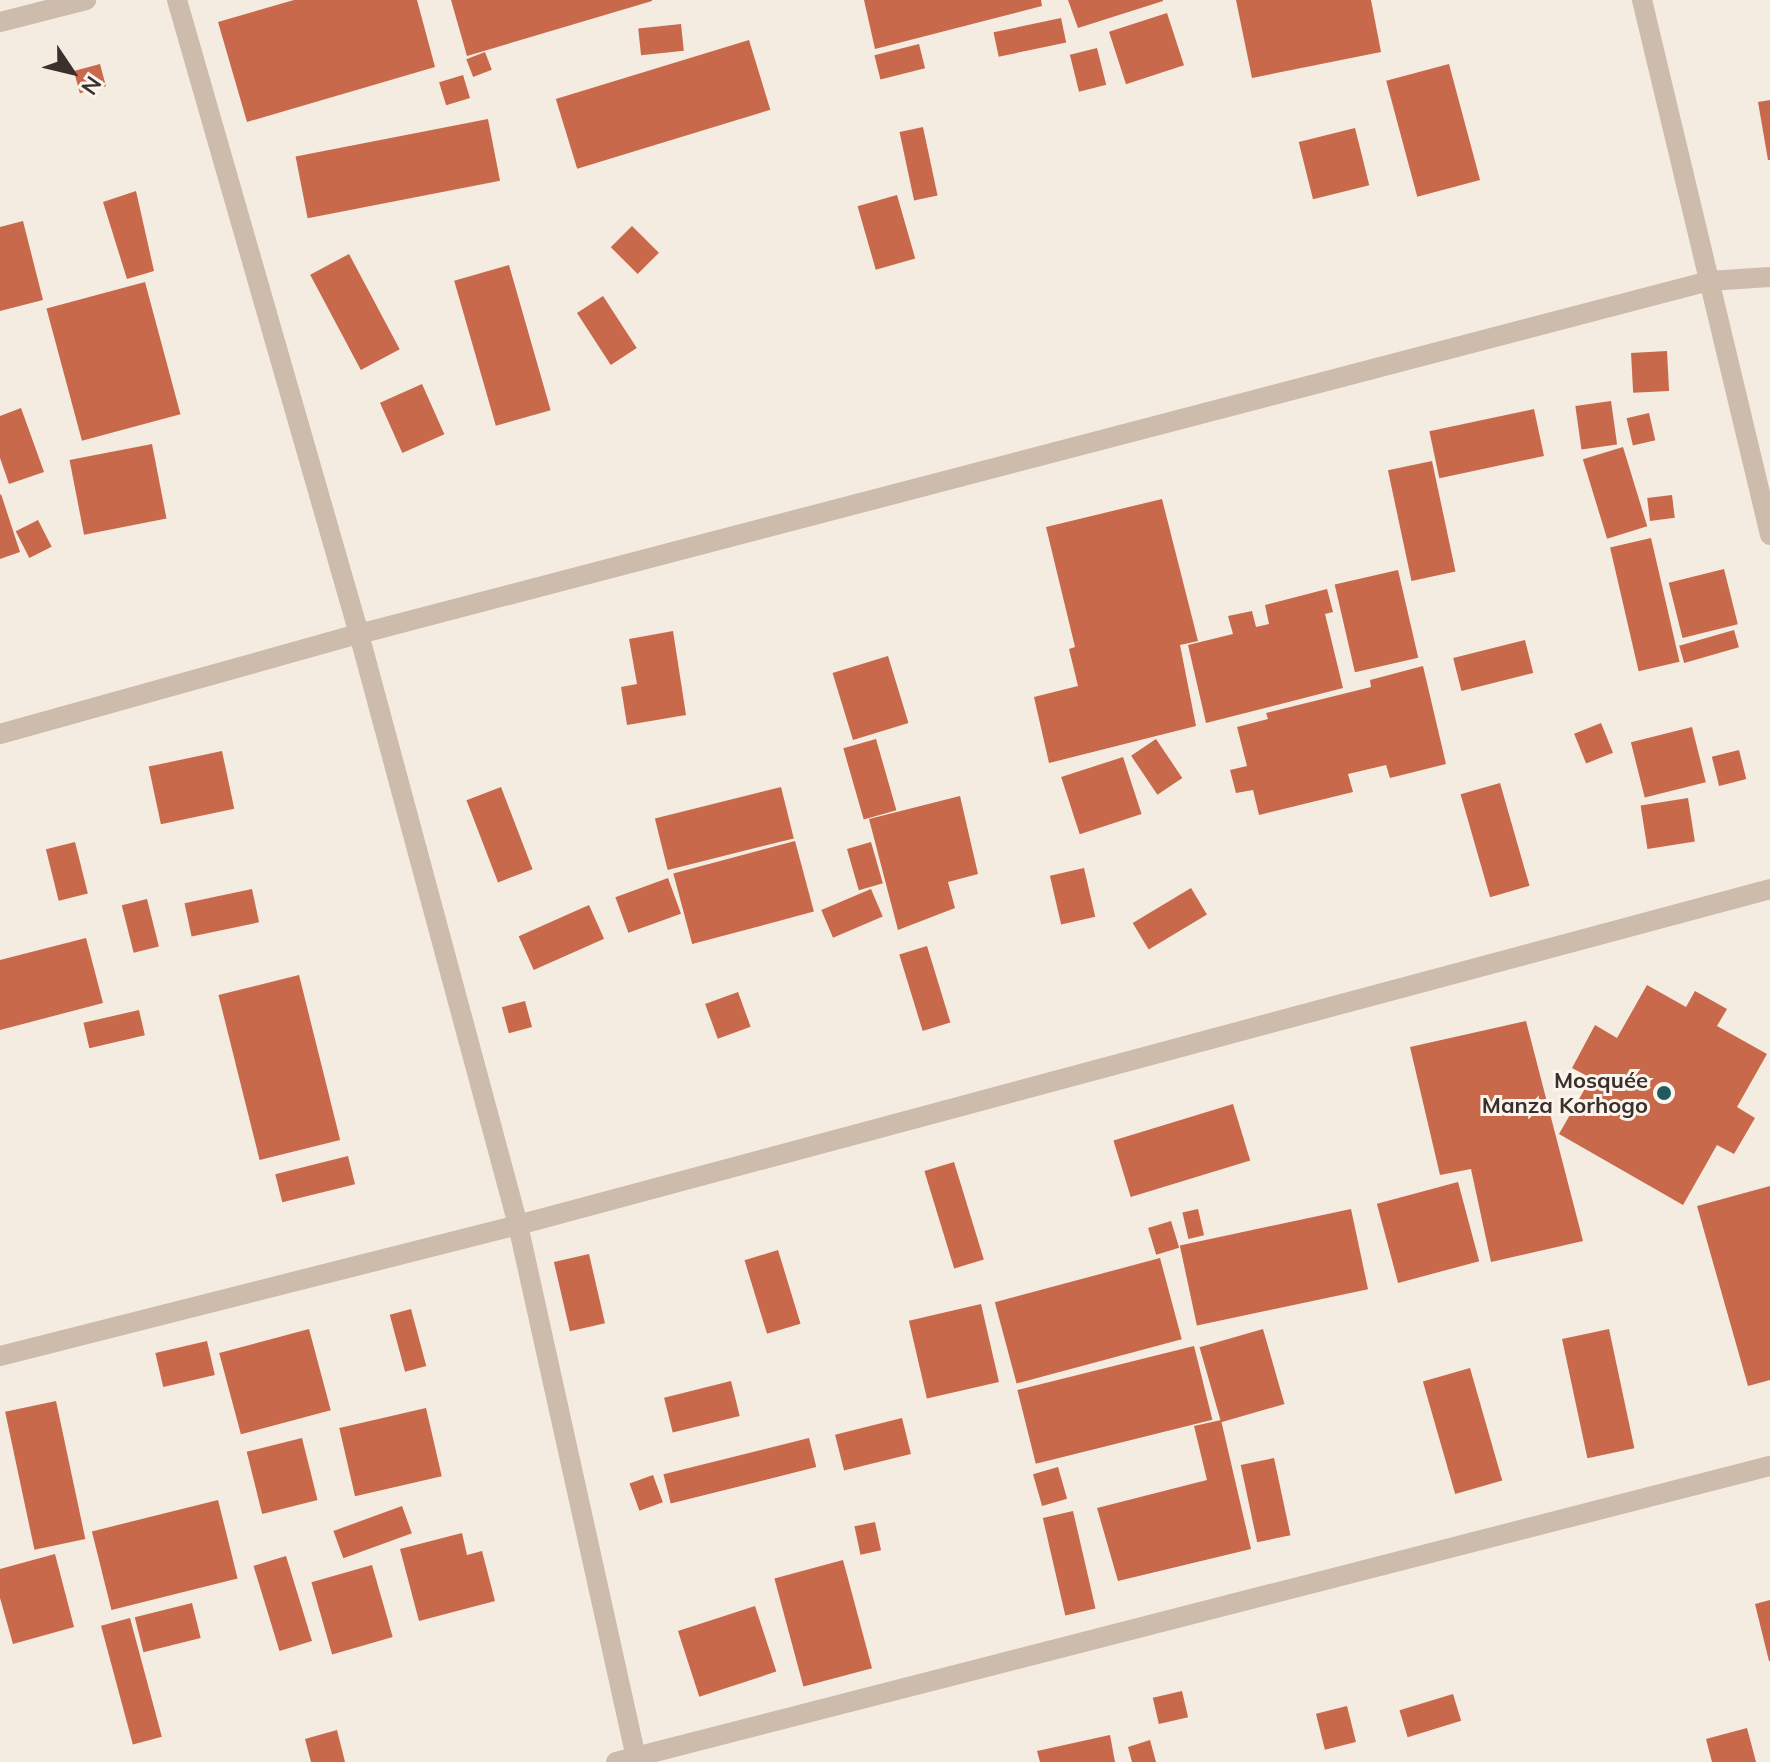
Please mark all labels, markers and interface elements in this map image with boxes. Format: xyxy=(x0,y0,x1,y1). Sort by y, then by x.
north arrow xyxy=(32,32,112,112)
text: N xyxy=(75,71,108,101)
place label: Mosquée Manza Korhogo xyxy=(1482,1067,1648,1118)
marker: Mosquée Manza Korhogo xyxy=(1655,1084,1673,1102)

